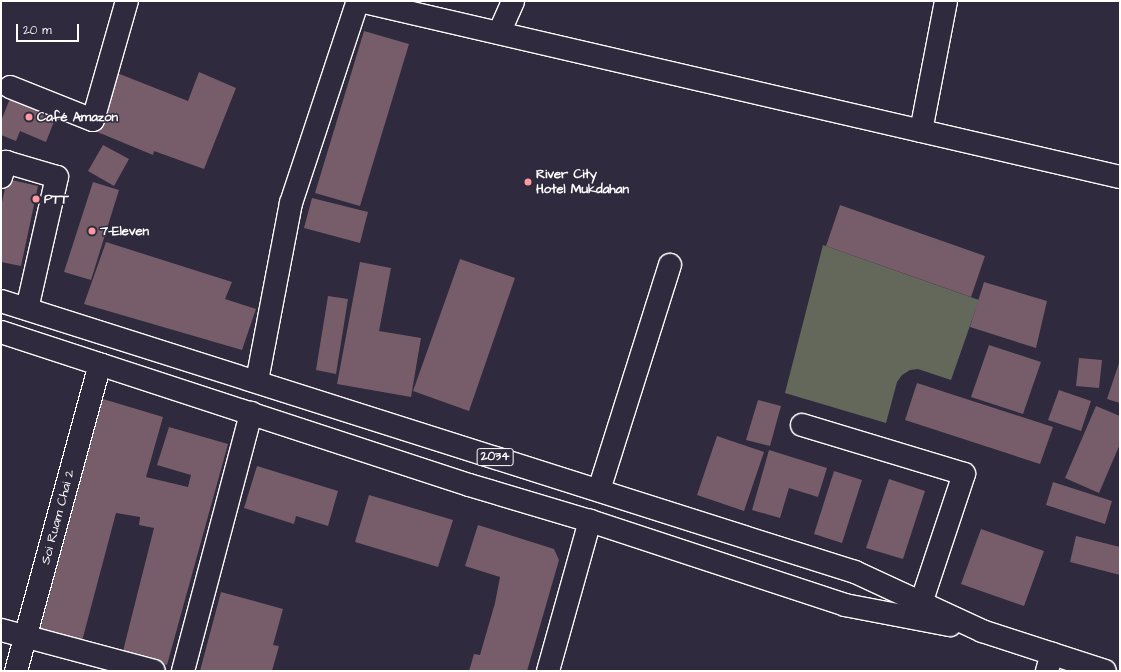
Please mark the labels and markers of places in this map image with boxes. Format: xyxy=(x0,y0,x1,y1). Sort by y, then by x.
place label: Café Amazon xyxy=(37,109,118,125)
marker: Café Amazon xyxy=(24,112,34,122)
place label: River City Hotel Mukdahan xyxy=(536,167,629,198)
marker: River City Hotel Mukdahan xyxy=(523,177,533,187)
place label: PTT xyxy=(44,191,68,207)
marker: PTT xyxy=(31,194,41,204)
place label: 7-Eleven xyxy=(100,223,149,239)
marker: 7-Eleven xyxy=(87,226,97,236)

